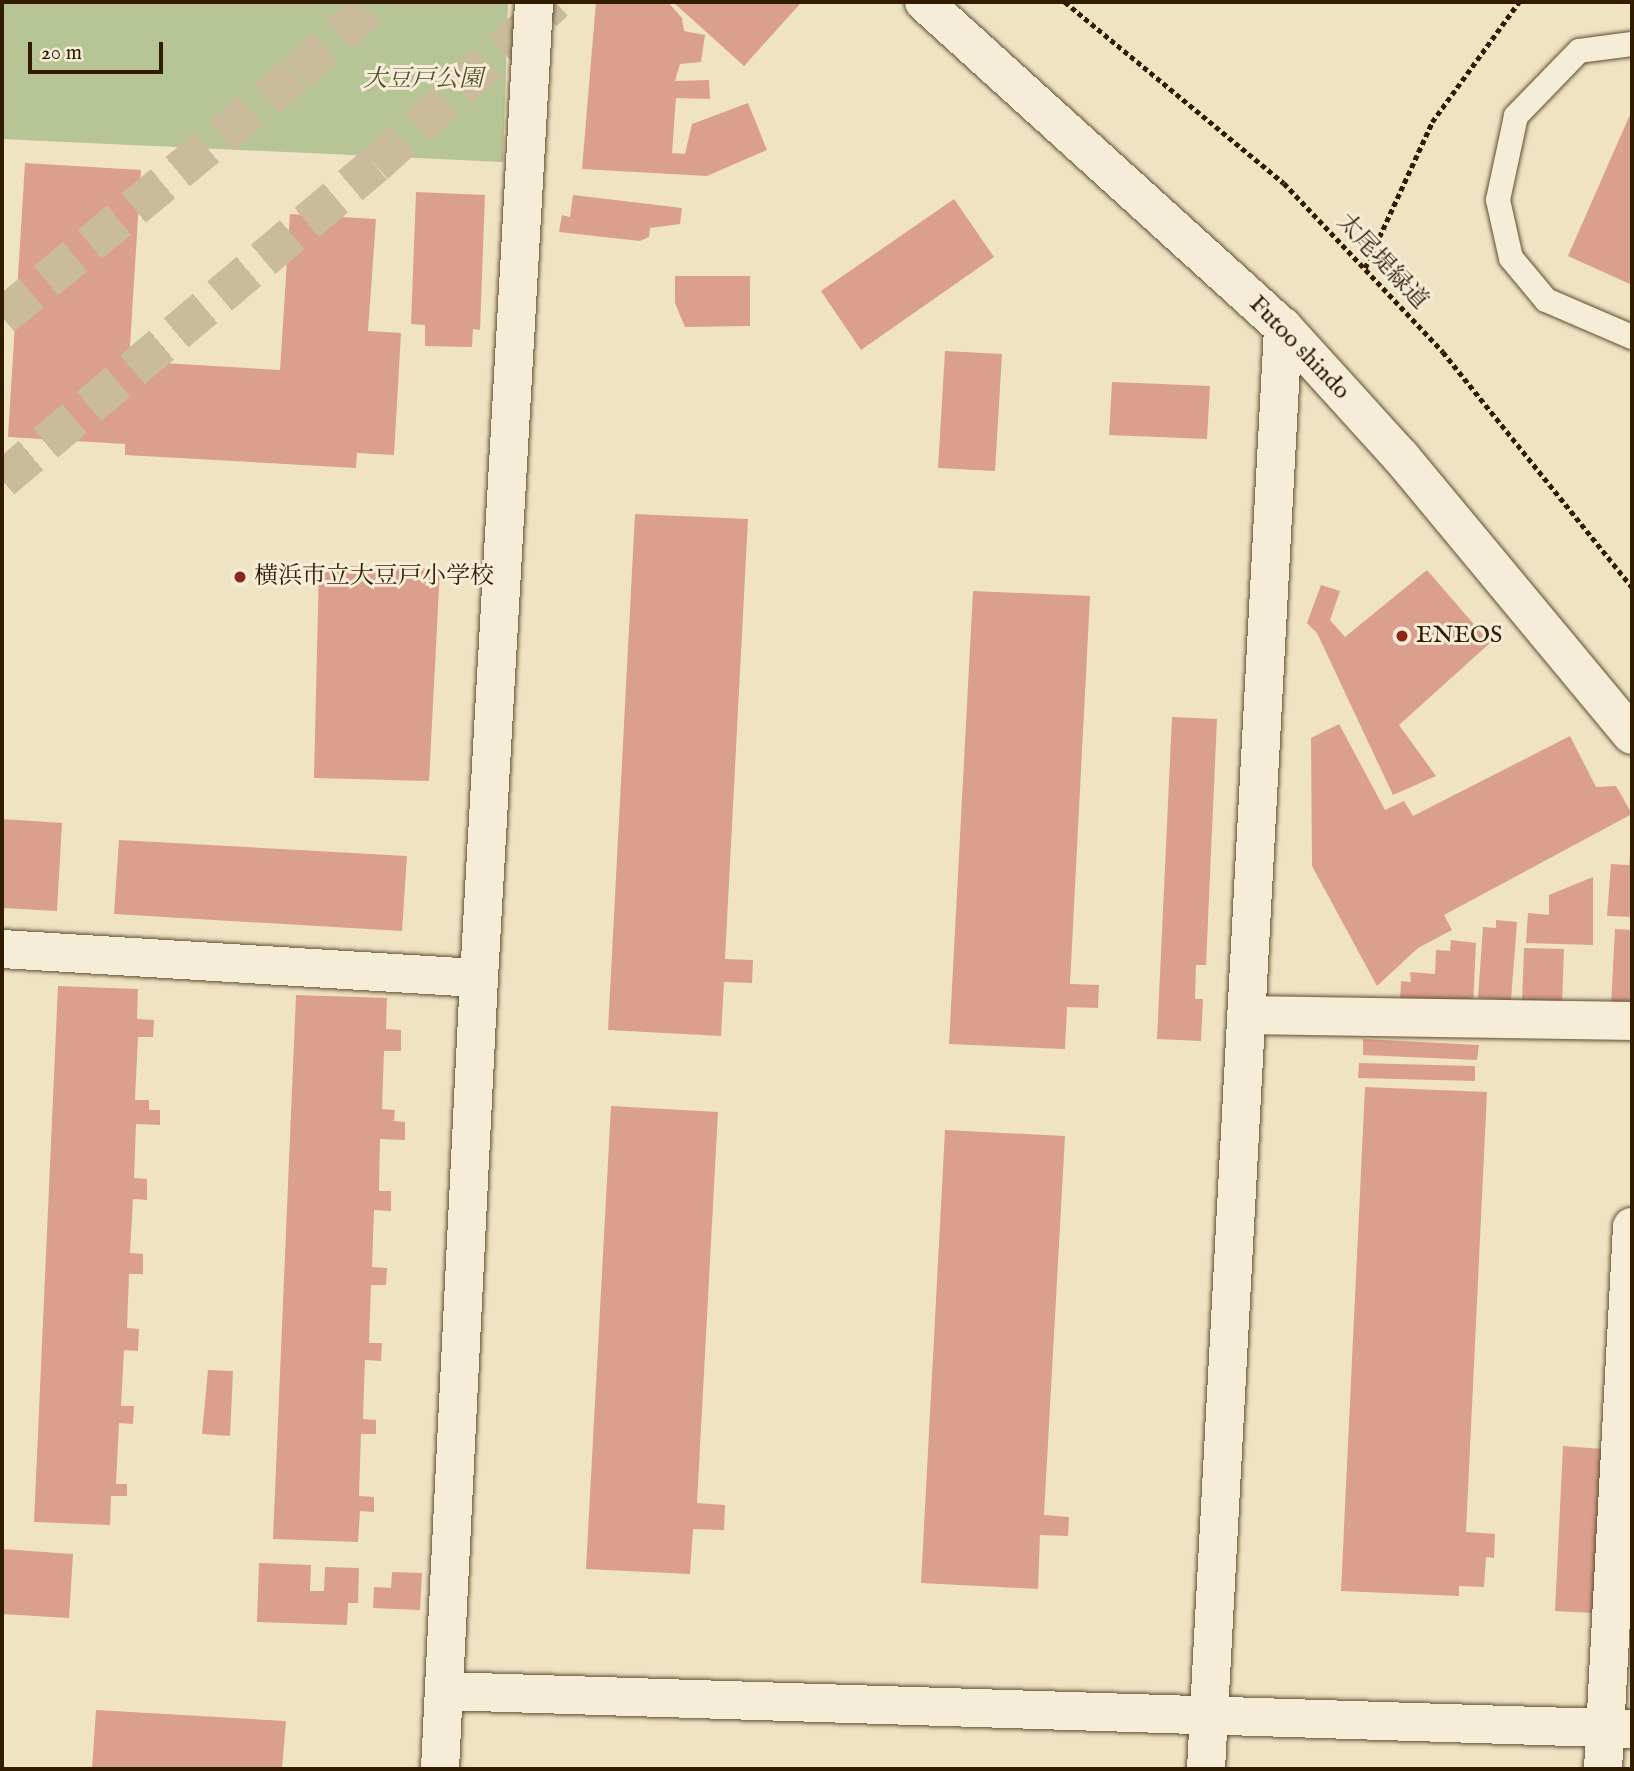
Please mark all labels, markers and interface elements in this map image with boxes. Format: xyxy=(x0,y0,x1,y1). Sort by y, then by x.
scale bar xyxy=(32,28,166,72)
text: 20 m xyxy=(41,40,82,67)
park label: 大豆戸公園 xyxy=(363,66,483,94)
street label: 太尾堤緑道 xyxy=(1331,208,1433,316)
street label: Futoo shindo xyxy=(1242,290,1356,406)
place label: 横浜市立大豆戸小学校 xyxy=(254,563,494,591)
marker: 横浜市立大豆戸小学校 xyxy=(232,569,248,585)
place label: ENEOS xyxy=(1416,622,1502,650)
marker: ENEOS xyxy=(1394,628,1410,644)

